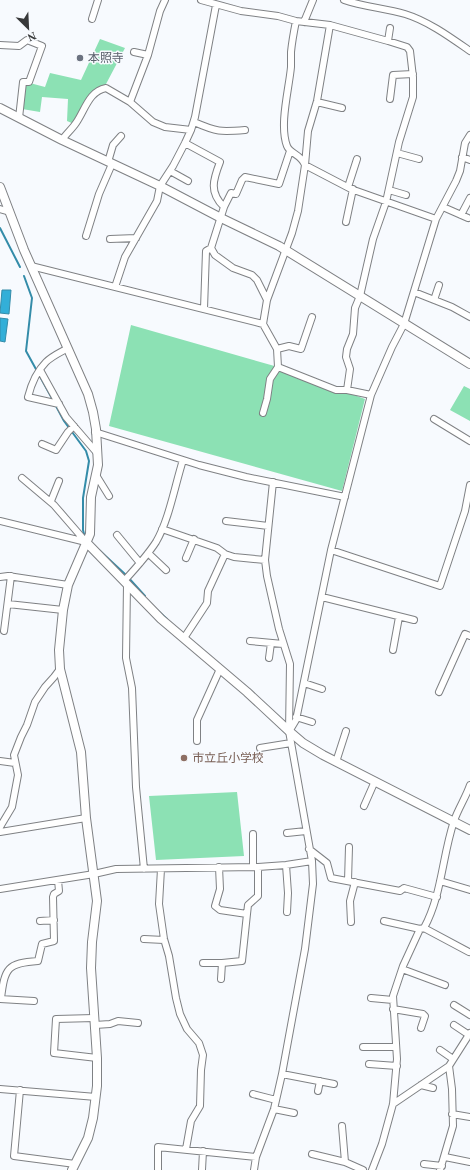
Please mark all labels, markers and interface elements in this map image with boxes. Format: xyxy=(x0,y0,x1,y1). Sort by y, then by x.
north arrow xyxy=(8,8,48,48)
text: N xyxy=(26,30,38,44)
place label: 本照寺 xyxy=(88,51,124,65)
marker: 本照寺 xyxy=(75,53,85,63)
place label: 市立丘小学校 xyxy=(192,751,264,765)
marker: 市立丘小学校 xyxy=(179,753,189,763)

